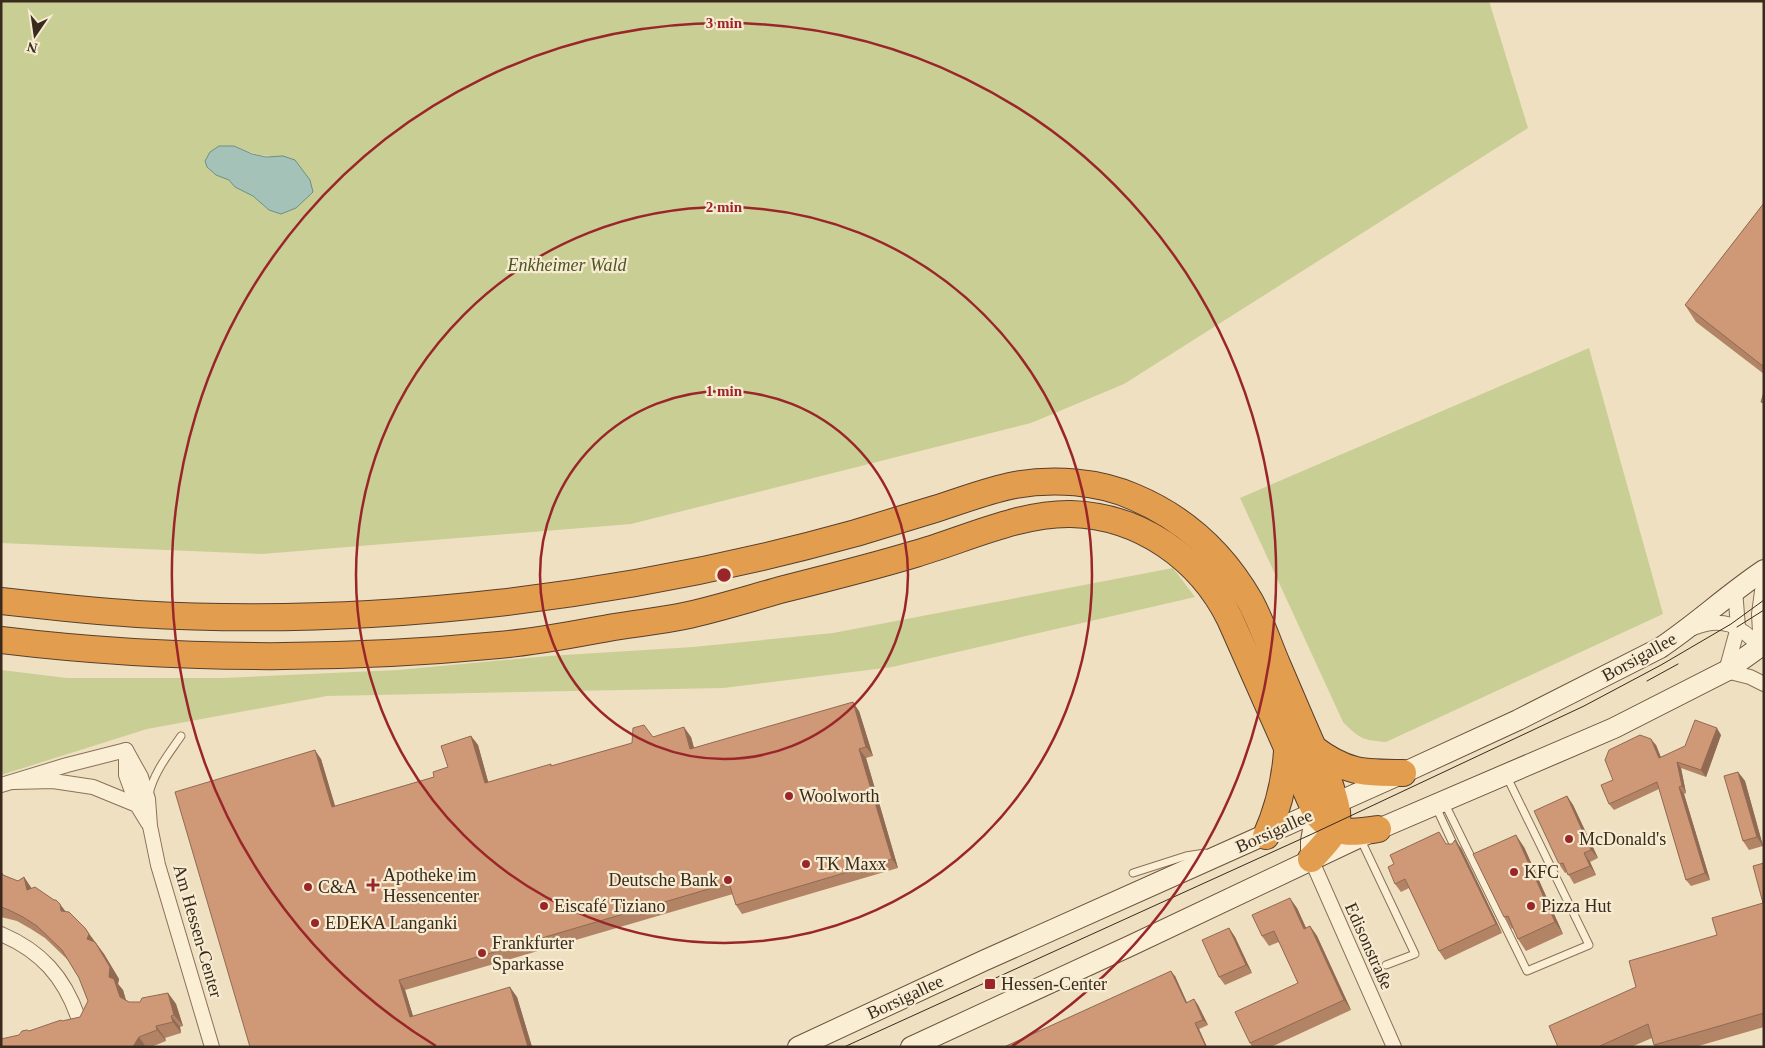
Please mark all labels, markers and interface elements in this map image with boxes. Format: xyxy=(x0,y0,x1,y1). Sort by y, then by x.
north arrow xyxy=(10,10,60,60)
text: 3 min xyxy=(706,15,743,31)
text: N xyxy=(26,39,39,56)
text: 2 min xyxy=(706,199,743,215)
park label: Enkheimer Wald xyxy=(507,255,627,275)
text: 1 min xyxy=(706,383,743,399)
centre of rings xyxy=(715,566,733,584)
street label: Borsigallee xyxy=(1598,628,1680,686)
place label: Woolworth xyxy=(799,786,880,806)
marker: Woolworth xyxy=(783,790,795,802)
street label: Borsigallee xyxy=(1232,805,1316,857)
place label: McDonald's xyxy=(1579,829,1666,849)
marker: McDonald's xyxy=(1563,833,1575,845)
place label: TK Maxx xyxy=(816,854,887,874)
marker: TK Maxx xyxy=(800,858,812,870)
street label: Am Hessen-Center xyxy=(169,862,227,1000)
place label: KFC xyxy=(1524,862,1559,882)
place label: Apotheke im Hessencenter xyxy=(383,865,479,906)
marker: KFC xyxy=(1508,866,1520,878)
place label: Deutsche Bank xyxy=(609,870,718,890)
marker: Deutsche Bank xyxy=(722,874,734,886)
place label: C&A xyxy=(318,877,357,897)
marker: Apotheke im Hessencenter xyxy=(367,879,379,891)
marker: C&A xyxy=(302,881,314,893)
place label: Eiscafé Tiziano xyxy=(554,896,665,916)
place label: Pizza Hut xyxy=(1541,896,1611,916)
street label: Edisonstraße xyxy=(1341,899,1397,993)
marker: Eiscafé Tiziano xyxy=(538,900,550,912)
marker: Pizza Hut xyxy=(1525,900,1537,912)
place label: EDEKA Langanki xyxy=(325,913,457,933)
marker: EDEKA Langanki xyxy=(309,917,321,929)
place label: Frankfurter Sparkasse xyxy=(492,933,574,974)
marker: Frankfurter Sparkasse xyxy=(476,947,488,959)
street label: Borsigallee xyxy=(864,971,946,1023)
place label: Hessen-Center xyxy=(1001,974,1107,994)
marker: Hessen-Center xyxy=(983,977,997,991)

